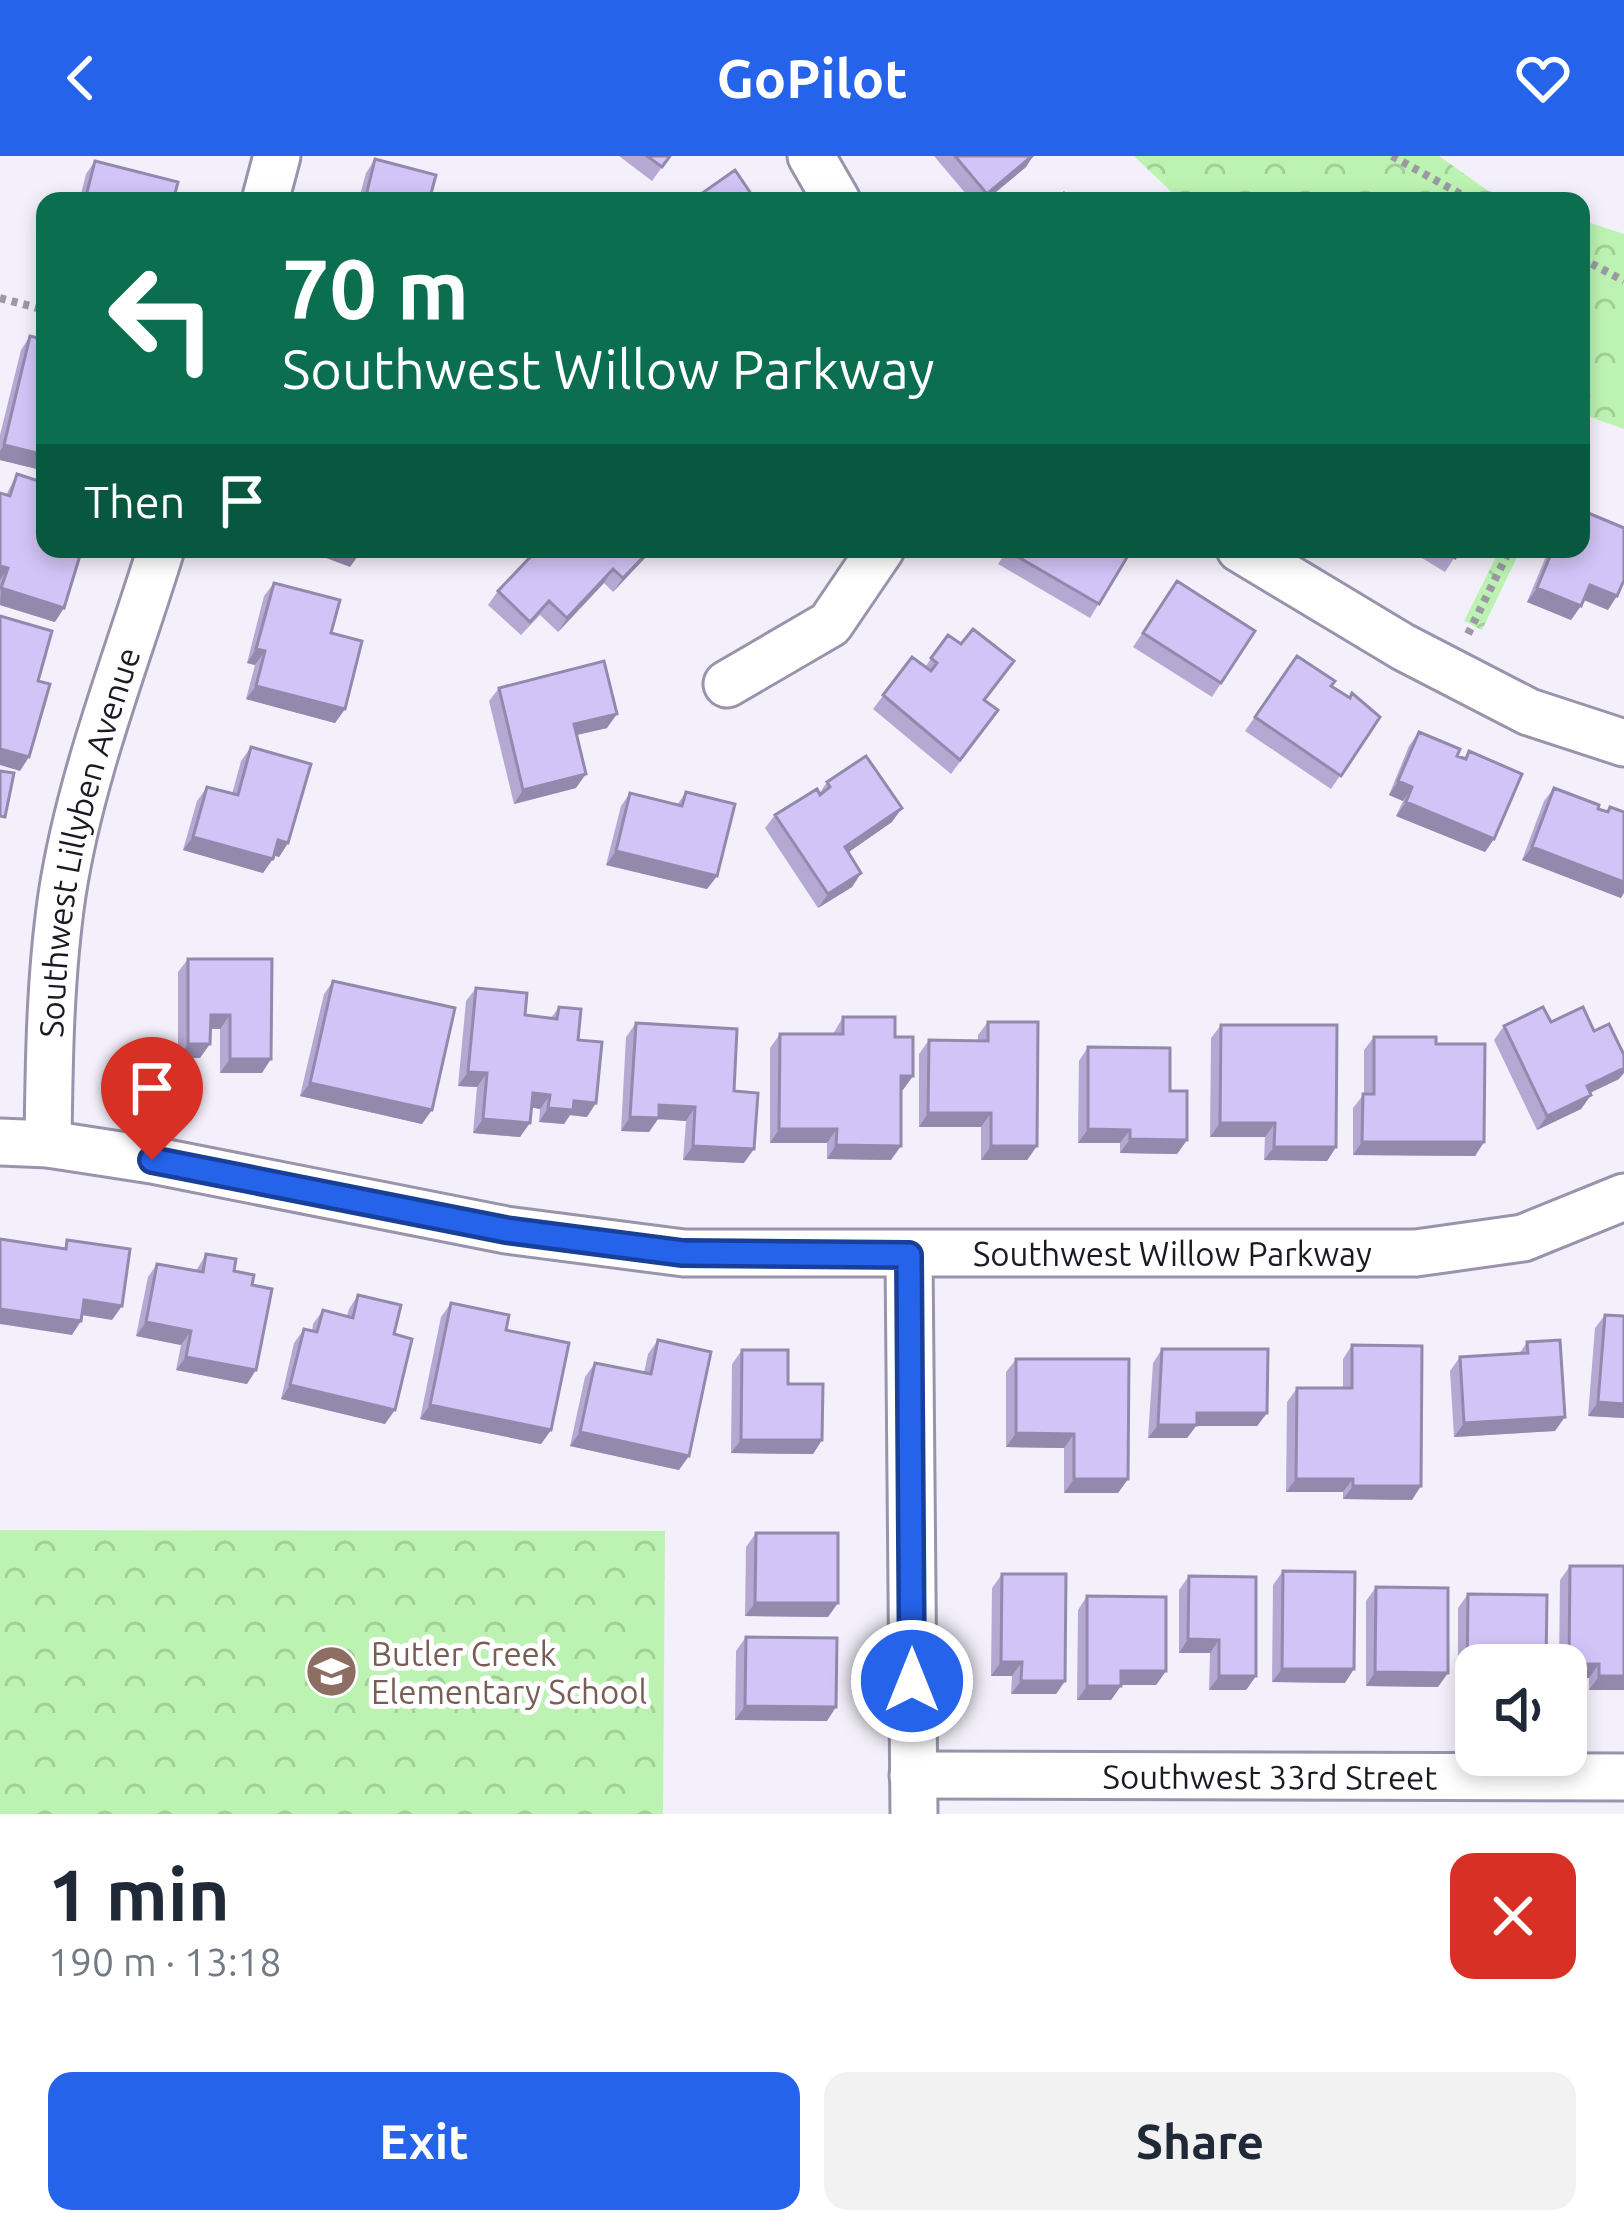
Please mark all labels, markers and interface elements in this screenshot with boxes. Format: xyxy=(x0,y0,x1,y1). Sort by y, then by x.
icon: back xyxy=(48,45,114,111)
icon: heart xyxy=(1510,45,1576,111)
text: GoPilot xyxy=(716,48,908,108)
icon: left xyxy=(84,240,240,396)
text: 70 m xyxy=(282,241,469,335)
text: Southwest Willow Parkway xyxy=(282,339,935,399)
icon: arrive xyxy=(209,468,275,534)
text: Then xyxy=(84,476,185,527)
street label: Southwest Lillyben Avenue xyxy=(32,642,146,1038)
pin xyxy=(101,1037,203,1160)
icon: arrive xyxy=(119,1055,185,1121)
street label: Southwest Willow Parkway xyxy=(973,1235,1372,1272)
position arrow xyxy=(849,1618,975,1744)
place label: Butler Creek Elementary School xyxy=(371,1635,647,1710)
school or university icon: Butler Creek Elementary School xyxy=(304,1644,360,1700)
map controls xyxy=(1455,1644,1587,1776)
button: sound xyxy=(1455,1644,1587,1776)
street label: Southwest 33rd Street xyxy=(1103,1757,1437,1795)
button: close xyxy=(1450,1853,1576,1979)
text: 1 min xyxy=(48,1854,230,1935)
text: 190 m · 13:18 xyxy=(48,1940,282,1983)
button: Exit xyxy=(48,2072,800,2210)
button: Share xyxy=(824,2072,1576,2210)

